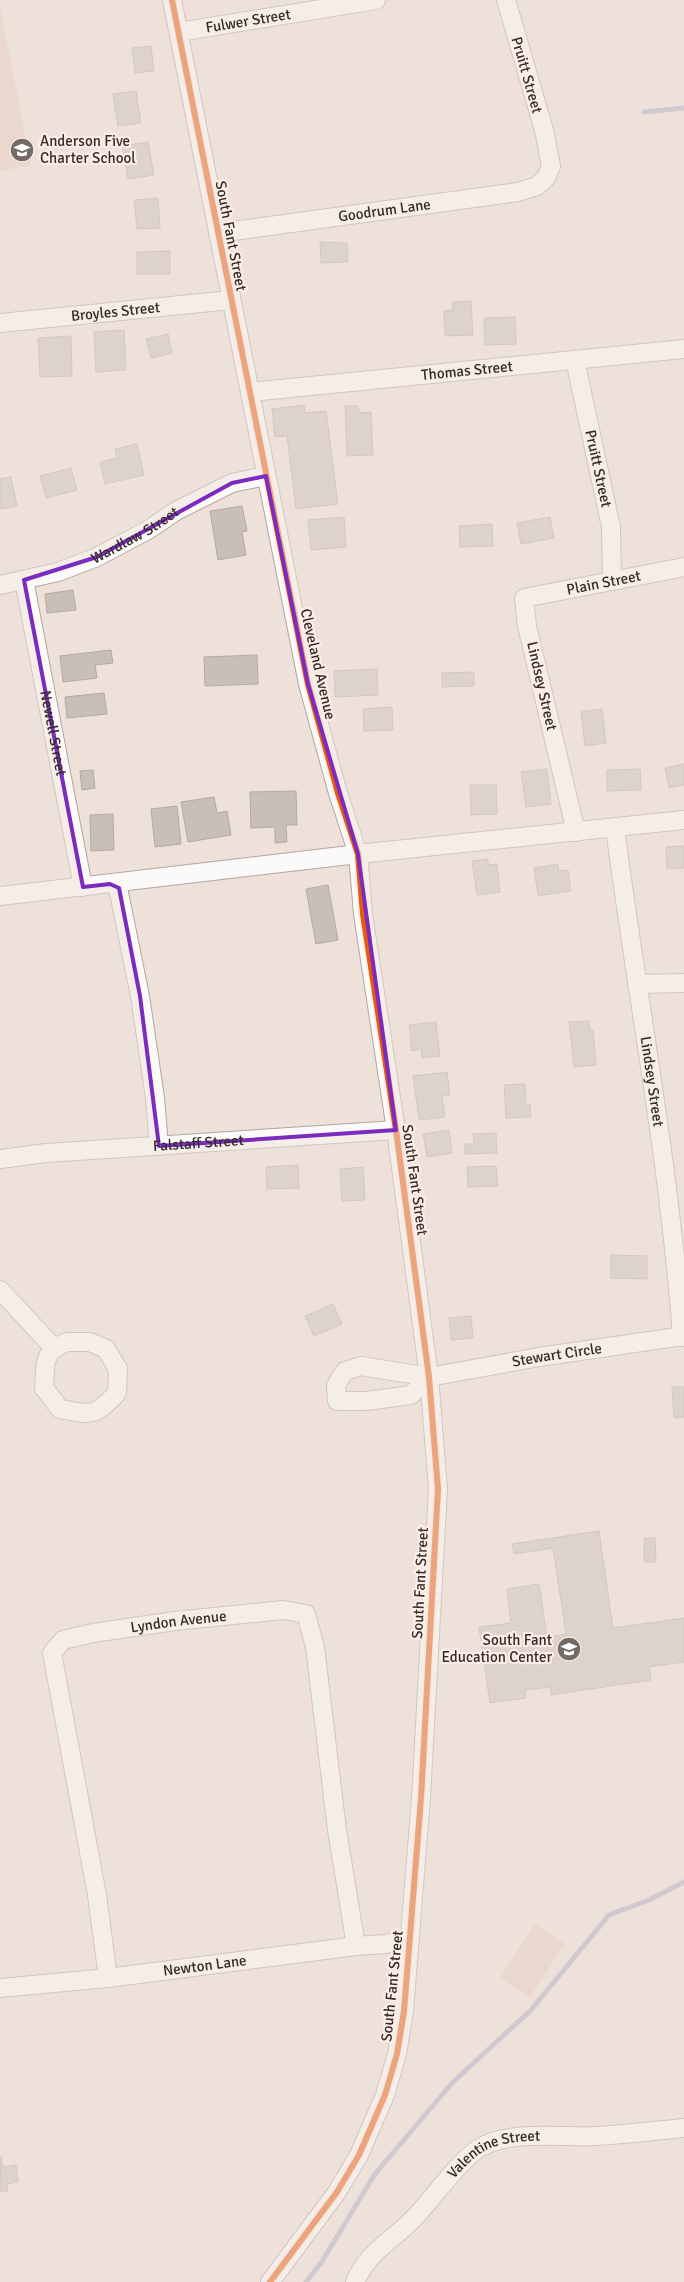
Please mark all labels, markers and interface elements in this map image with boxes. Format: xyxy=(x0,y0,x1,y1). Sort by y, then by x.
street label: Fulwer Street xyxy=(204,5,292,37)
street label: Pruitt Street xyxy=(507,35,547,115)
place label: Anderson Five Charter School xyxy=(40,132,136,167)
school or university icon: Anderson Five Charter School xyxy=(9,137,35,163)
street label: South Fant Street xyxy=(211,179,251,293)
street label: Goodrum Lane xyxy=(337,195,432,225)
street label: Broyles Street xyxy=(70,298,161,325)
street label: Thomas Street xyxy=(420,357,514,384)
street label: Pruitt Street xyxy=(581,428,616,509)
street label: Wardlaw Street xyxy=(88,503,182,567)
street label: Plain Street xyxy=(565,567,642,599)
street label: Cleveland Avenue xyxy=(297,607,339,721)
street label: Lindsey Street xyxy=(523,640,561,732)
street label: Newell Street xyxy=(36,689,70,778)
street label: Lindsey Street xyxy=(636,1035,668,1128)
street label: South Fant Street xyxy=(398,1123,432,1237)
street label: Falstaff Street xyxy=(152,1131,244,1155)
street label: Stewart Circle xyxy=(510,1339,603,1371)
street label: South Fant Street xyxy=(408,1527,432,1639)
street label: Lyndon Avenue xyxy=(129,1607,227,1636)
place label: South Fant Education Center xyxy=(442,1631,552,1666)
school or university icon: South Fant Education Center xyxy=(556,1636,582,1662)
street label: South Fant Street xyxy=(377,1929,407,2043)
street label: Newton Lane xyxy=(162,1951,248,1980)
street label: Valentine Street xyxy=(443,2127,540,2182)

